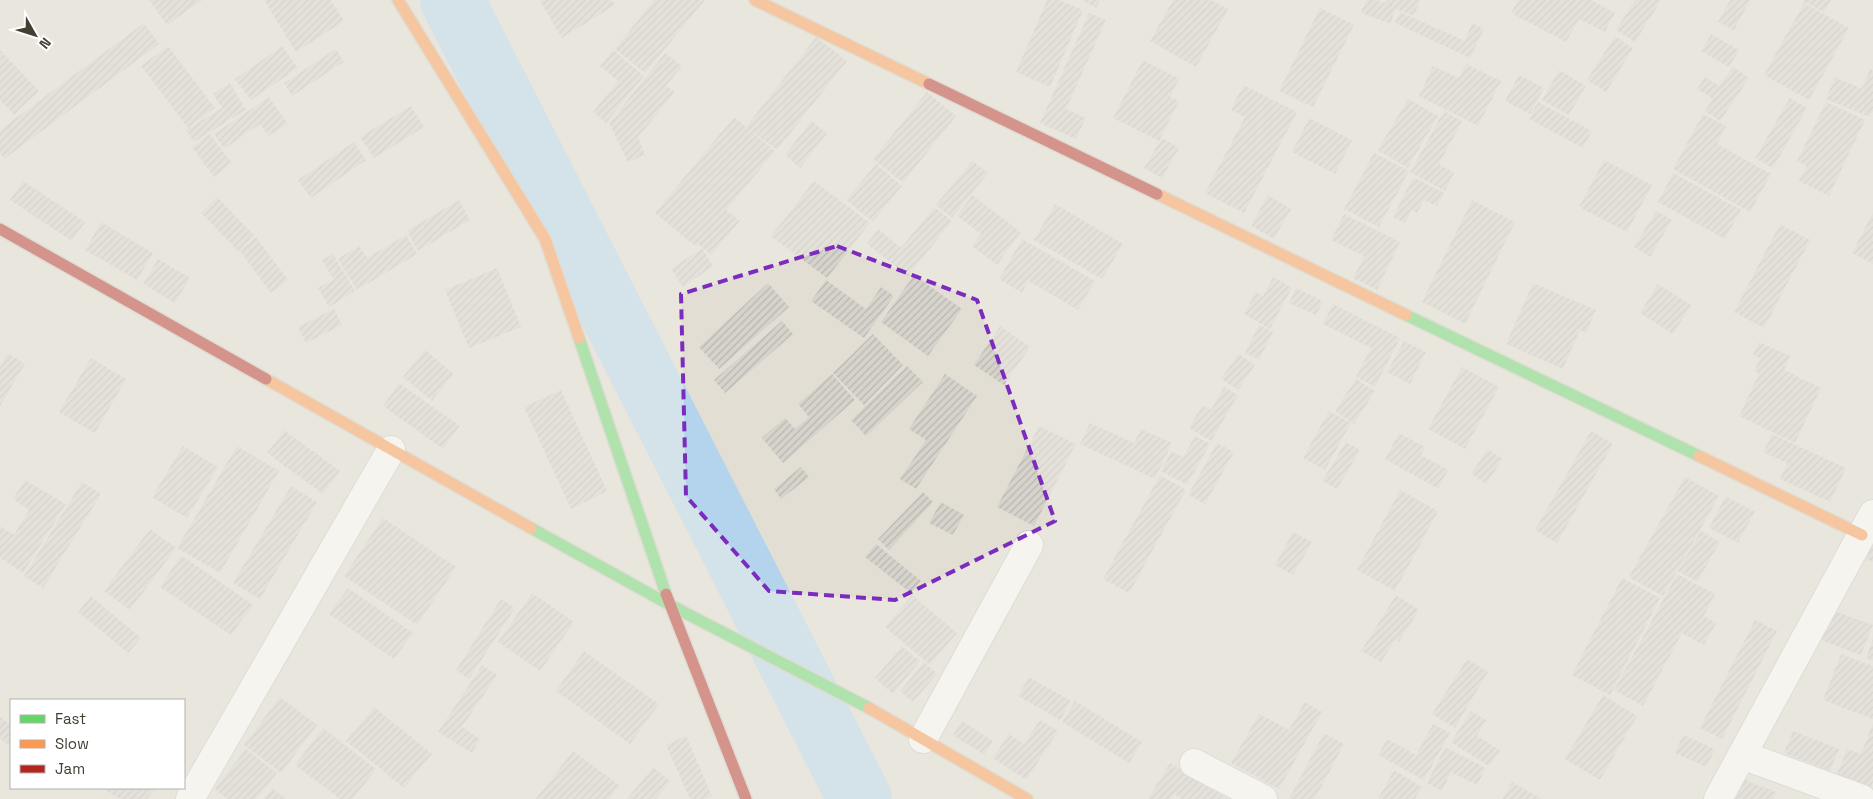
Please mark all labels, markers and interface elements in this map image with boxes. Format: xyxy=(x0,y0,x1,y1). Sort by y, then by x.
north arrow xyxy=(10,10,60,60)
text: N xyxy=(35,34,55,52)
legend xyxy=(10,699,185,789)
text: Fast xyxy=(55,709,86,728)
text: Slow xyxy=(55,734,89,753)
text: Jam xyxy=(55,759,85,778)

